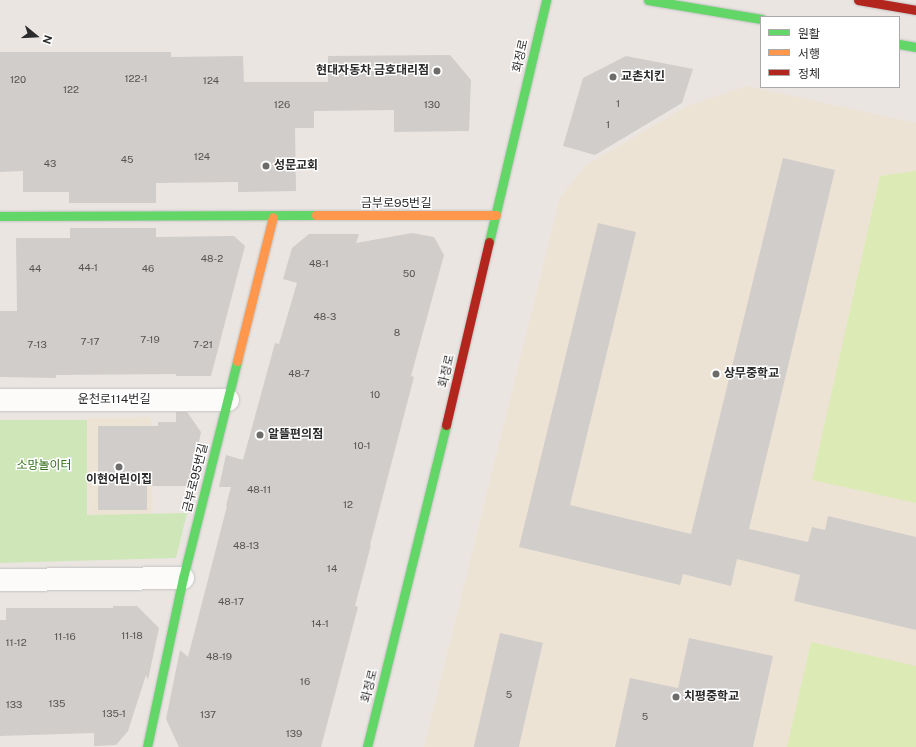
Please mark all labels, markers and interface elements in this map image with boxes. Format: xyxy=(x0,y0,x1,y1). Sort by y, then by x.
north arrow xyxy=(16,16,56,56)
legend xyxy=(760,16,900,88)
text: 원활 xyxy=(798,27,820,41)
text: N xyxy=(40,34,54,46)
street label: 화정로 xyxy=(511,38,531,74)
text: 서행 xyxy=(798,47,820,61)
place label: 현대자동차 금호대리점 xyxy=(316,64,429,78)
marker: 현대자동차 금호대리점 xyxy=(432,66,442,76)
text: 정체 xyxy=(798,67,820,81)
place label: 교촌치킨 xyxy=(621,70,665,84)
marker: 교촌치킨 xyxy=(608,72,618,82)
house number: 122-1 xyxy=(124,73,148,85)
house number: 120 xyxy=(10,74,26,86)
house number: 124 xyxy=(203,75,219,87)
house number: 122 xyxy=(63,84,79,96)
house number: 1 xyxy=(616,98,620,110)
house number: 126 xyxy=(274,99,290,111)
house number: 130 xyxy=(424,99,440,111)
house number: 1 xyxy=(606,119,610,131)
house number: 124 xyxy=(194,151,210,163)
house number: 45 xyxy=(121,154,133,166)
house number: 43 xyxy=(44,158,56,170)
place label: 성문교회 xyxy=(274,159,318,173)
marker: 성문교회 xyxy=(261,161,271,171)
street label: 금부로95번길 xyxy=(361,197,431,211)
house number: 48-2 xyxy=(201,253,223,265)
house number: 48-1 xyxy=(309,258,329,270)
house number: 44-1 xyxy=(78,262,98,274)
house number: 44 xyxy=(29,263,41,275)
house number: 46 xyxy=(142,263,154,275)
house number: 50 xyxy=(403,268,415,280)
house number: 48-3 xyxy=(314,311,336,323)
house number: 8 xyxy=(394,327,400,339)
house number: 7-19 xyxy=(140,334,160,346)
house number: 7-17 xyxy=(80,336,100,348)
house number: 7-13 xyxy=(27,339,47,351)
house number: 7-21 xyxy=(193,339,213,351)
street label: 화정로 xyxy=(436,353,458,389)
place label: 상무중학교 xyxy=(724,367,779,381)
house number: 48-7 xyxy=(288,368,310,380)
marker: 상무중학교 xyxy=(711,369,721,379)
house number: 10 xyxy=(370,389,380,401)
street label: 운천로114번길 xyxy=(78,393,150,407)
place label: 알뜰편의점 xyxy=(268,428,323,442)
marker: 알뜰편의점 xyxy=(255,430,265,440)
house number: 10-1 xyxy=(353,440,371,452)
street label: 금부로95번길 xyxy=(181,442,211,514)
park label: 소망놀이터 xyxy=(16,459,72,473)
marker: 이현어린이집 xyxy=(114,462,124,472)
place label: 이현어린이집 xyxy=(86,473,152,487)
house number: 48-11 xyxy=(247,484,271,496)
house number: 12 xyxy=(343,499,353,511)
house number: 48-13 xyxy=(233,540,259,552)
house number: 14 xyxy=(327,563,337,575)
house number: 48-17 xyxy=(218,596,244,608)
house number: 14-1 xyxy=(311,618,329,630)
house number: 11-18 xyxy=(121,630,143,642)
house number: 11-16 xyxy=(54,631,76,643)
house number: 11-12 xyxy=(5,637,27,649)
house number: 48-19 xyxy=(206,651,232,663)
street label: 화정로 xyxy=(359,668,381,704)
house number: 16 xyxy=(300,676,310,688)
house number: 5 xyxy=(506,689,512,701)
place label: 치평중학교 xyxy=(684,690,739,704)
marker: 치평중학교 xyxy=(671,692,681,702)
house number: 135 xyxy=(49,698,65,710)
house number: 133 xyxy=(6,699,22,711)
house number: 135-1 xyxy=(102,708,126,720)
house number: 137 xyxy=(200,709,216,721)
house number: 5 xyxy=(642,711,648,723)
house number: 139 xyxy=(286,728,302,740)

